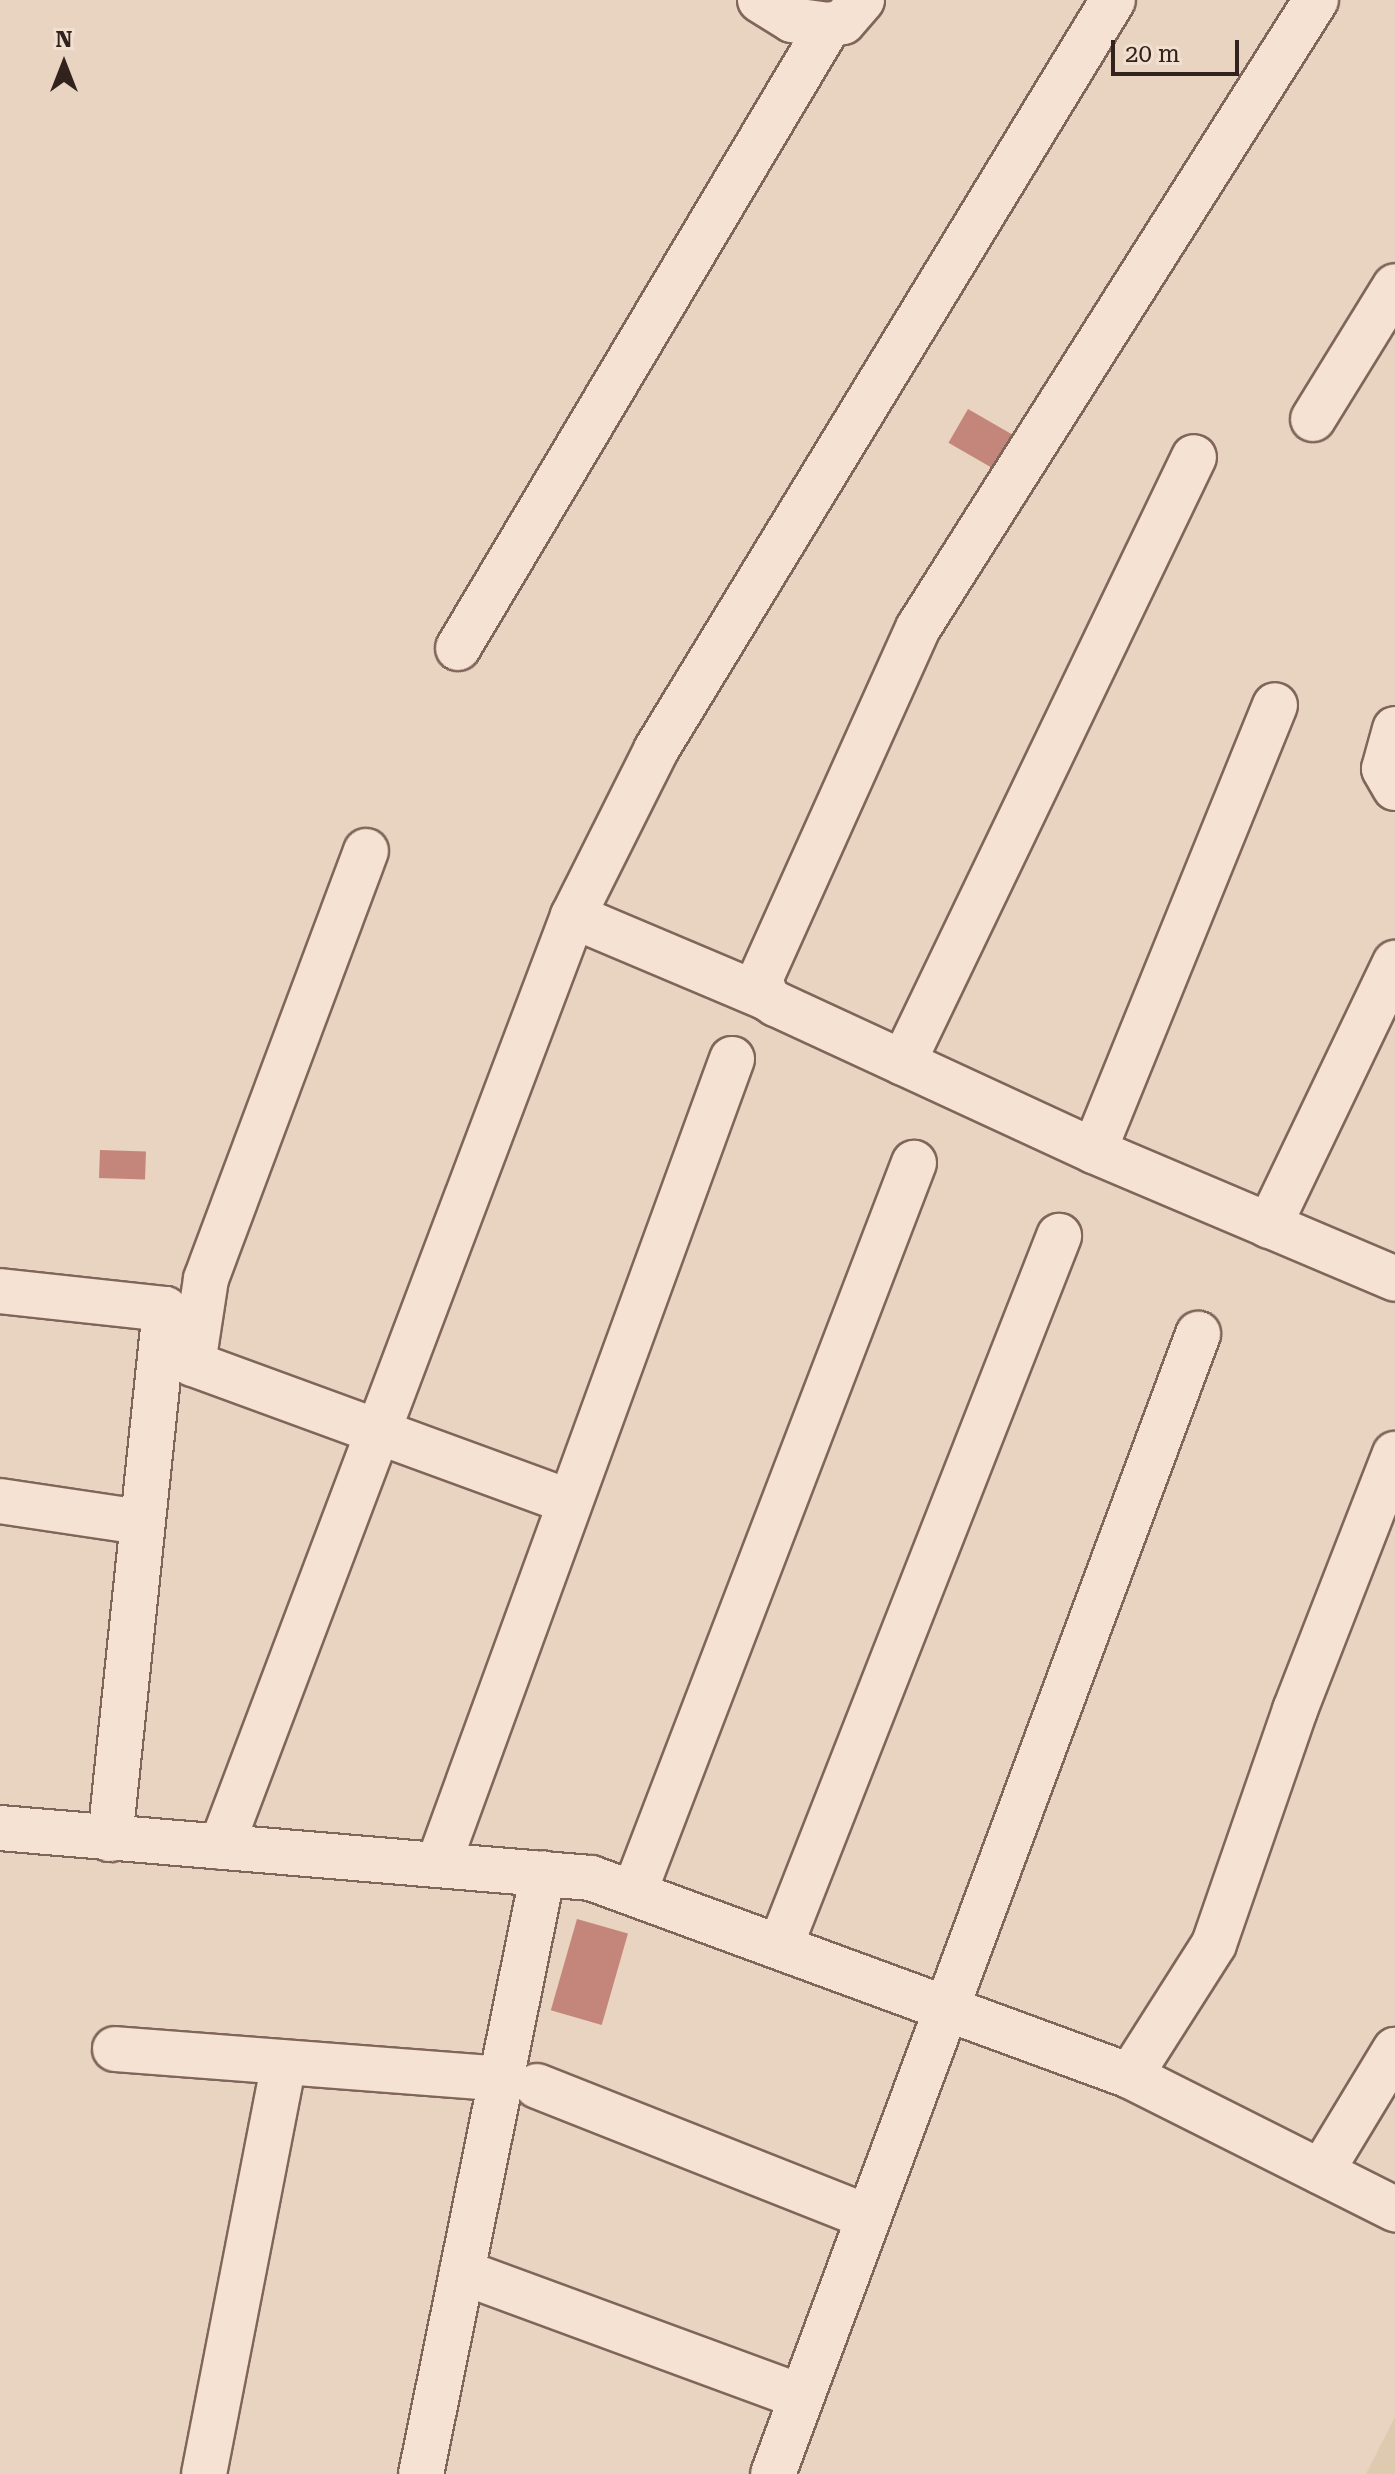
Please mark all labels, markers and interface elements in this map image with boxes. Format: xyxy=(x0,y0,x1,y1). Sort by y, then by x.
north arrow xyxy=(24,24,104,104)
scale bar xyxy=(1115,24,1243,74)
text: N xyxy=(56,27,72,52)
text: 20 m xyxy=(1125,40,1180,68)

